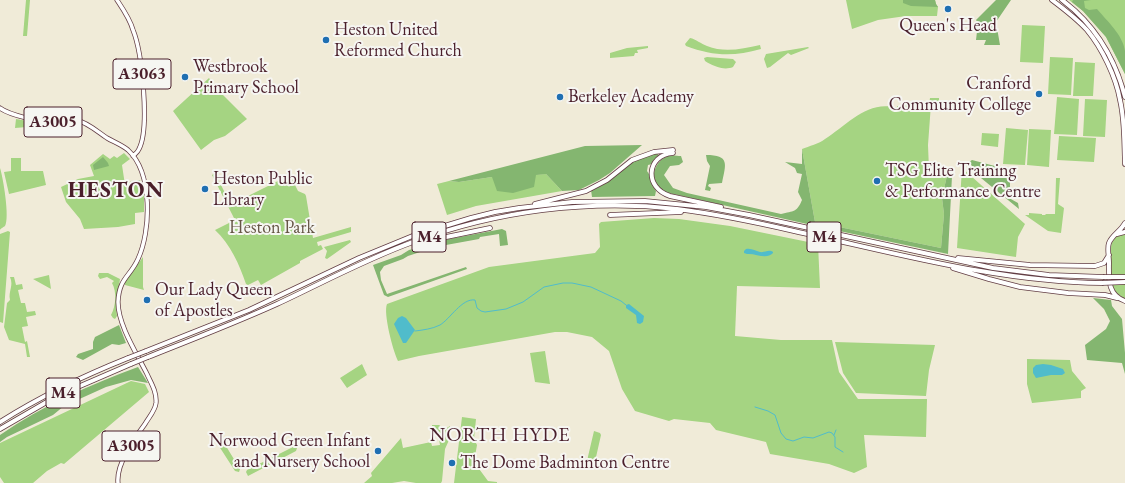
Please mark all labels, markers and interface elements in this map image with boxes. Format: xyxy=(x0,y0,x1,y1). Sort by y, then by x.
marker: Queen's Head xyxy=(943,4,953,14)
place label: Queen's Head xyxy=(899,15,997,37)
place label: Heston United Reformed Church xyxy=(334,19,462,62)
marker: Heston United Reformed Church xyxy=(321,35,331,45)
place label: Westbrook Primary School xyxy=(193,56,299,98)
road number: A3063 xyxy=(113,59,171,89)
marker: Westbrook Primary School xyxy=(180,72,190,82)
place label: Cranford Community College xyxy=(889,73,1031,116)
place label: Berkeley Academy xyxy=(568,86,694,108)
marker: Cranford Community College xyxy=(1034,89,1044,99)
marker: Berkeley Academy xyxy=(555,92,565,102)
road number: A3005 xyxy=(24,107,82,137)
place label: TSG Elite Training & Performance Centre xyxy=(885,160,1041,202)
place label: Heston Public Library xyxy=(213,168,313,210)
marker: TSG Elite Training & Performance Centre xyxy=(872,176,882,186)
district label: HESTON xyxy=(68,178,164,204)
marker: Heston Public Library xyxy=(200,184,210,194)
park label: Heston Park xyxy=(229,217,315,239)
road number: M4 xyxy=(412,222,446,252)
road number: M4 xyxy=(807,222,841,252)
place label: Our Lady Queen of Apostles xyxy=(155,279,273,322)
marker: Our Lady Queen of Apostles xyxy=(142,295,152,305)
road number: M4 xyxy=(46,378,80,408)
district label: NORTH HYDE xyxy=(429,424,571,448)
place label: Norwood Green Infant and Nursery School xyxy=(209,430,370,472)
road number: A3005 xyxy=(102,431,160,461)
marker: Norwood Green Infant and Nursery School xyxy=(373,446,383,456)
place label: The Dome Badminton Centre xyxy=(460,452,669,474)
marker: The Dome Badminton Centre xyxy=(447,458,457,468)

